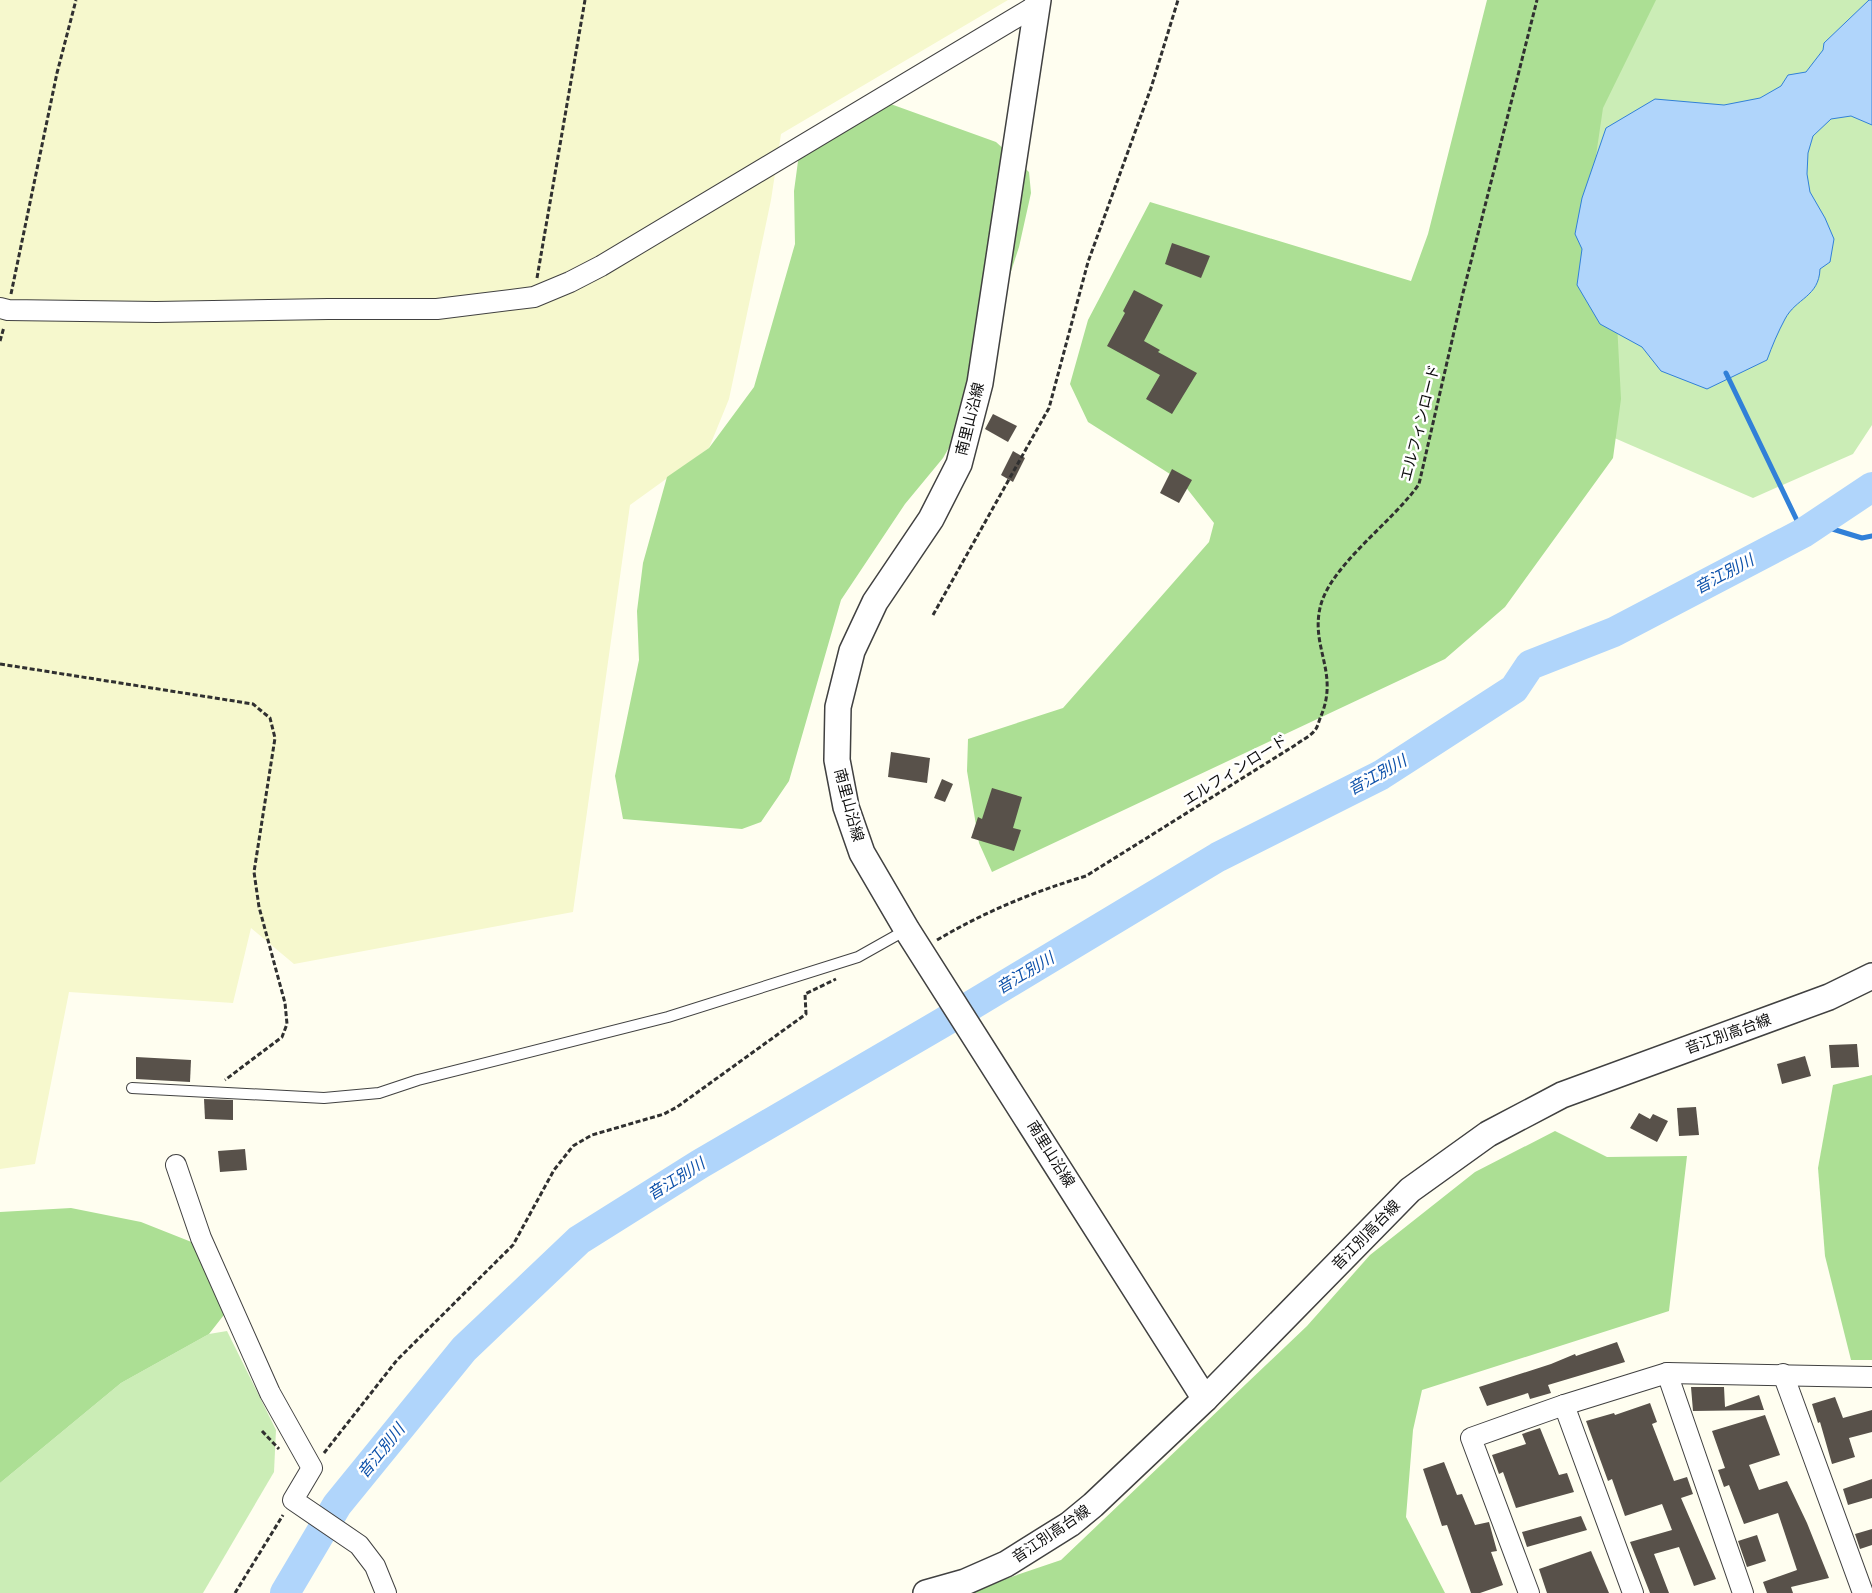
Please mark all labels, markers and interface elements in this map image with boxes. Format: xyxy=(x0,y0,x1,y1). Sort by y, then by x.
street label: エルフィンロード xyxy=(1397,363,1443,483)
street label: 南里山沿線 xyxy=(952,380,988,458)
water label: 音江別川 xyxy=(1691,550,1758,597)
street label: エルフィンロード xyxy=(1179,731,1291,809)
water label: 音江別川 xyxy=(1344,750,1411,799)
street label: 南里山沿線 xyxy=(831,766,867,844)
water label: 音江別川 xyxy=(993,947,1059,998)
street label: 音江別高台線 xyxy=(1683,1010,1773,1058)
street label: 南里山沿線 xyxy=(1023,1117,1079,1191)
water label: 音江別川 xyxy=(644,1153,710,1204)
street label: 音江別高台線 xyxy=(1328,1196,1404,1274)
water label: 音江別川 xyxy=(353,1419,410,1482)
street label: 音江別高台線 xyxy=(1009,1501,1093,1567)

